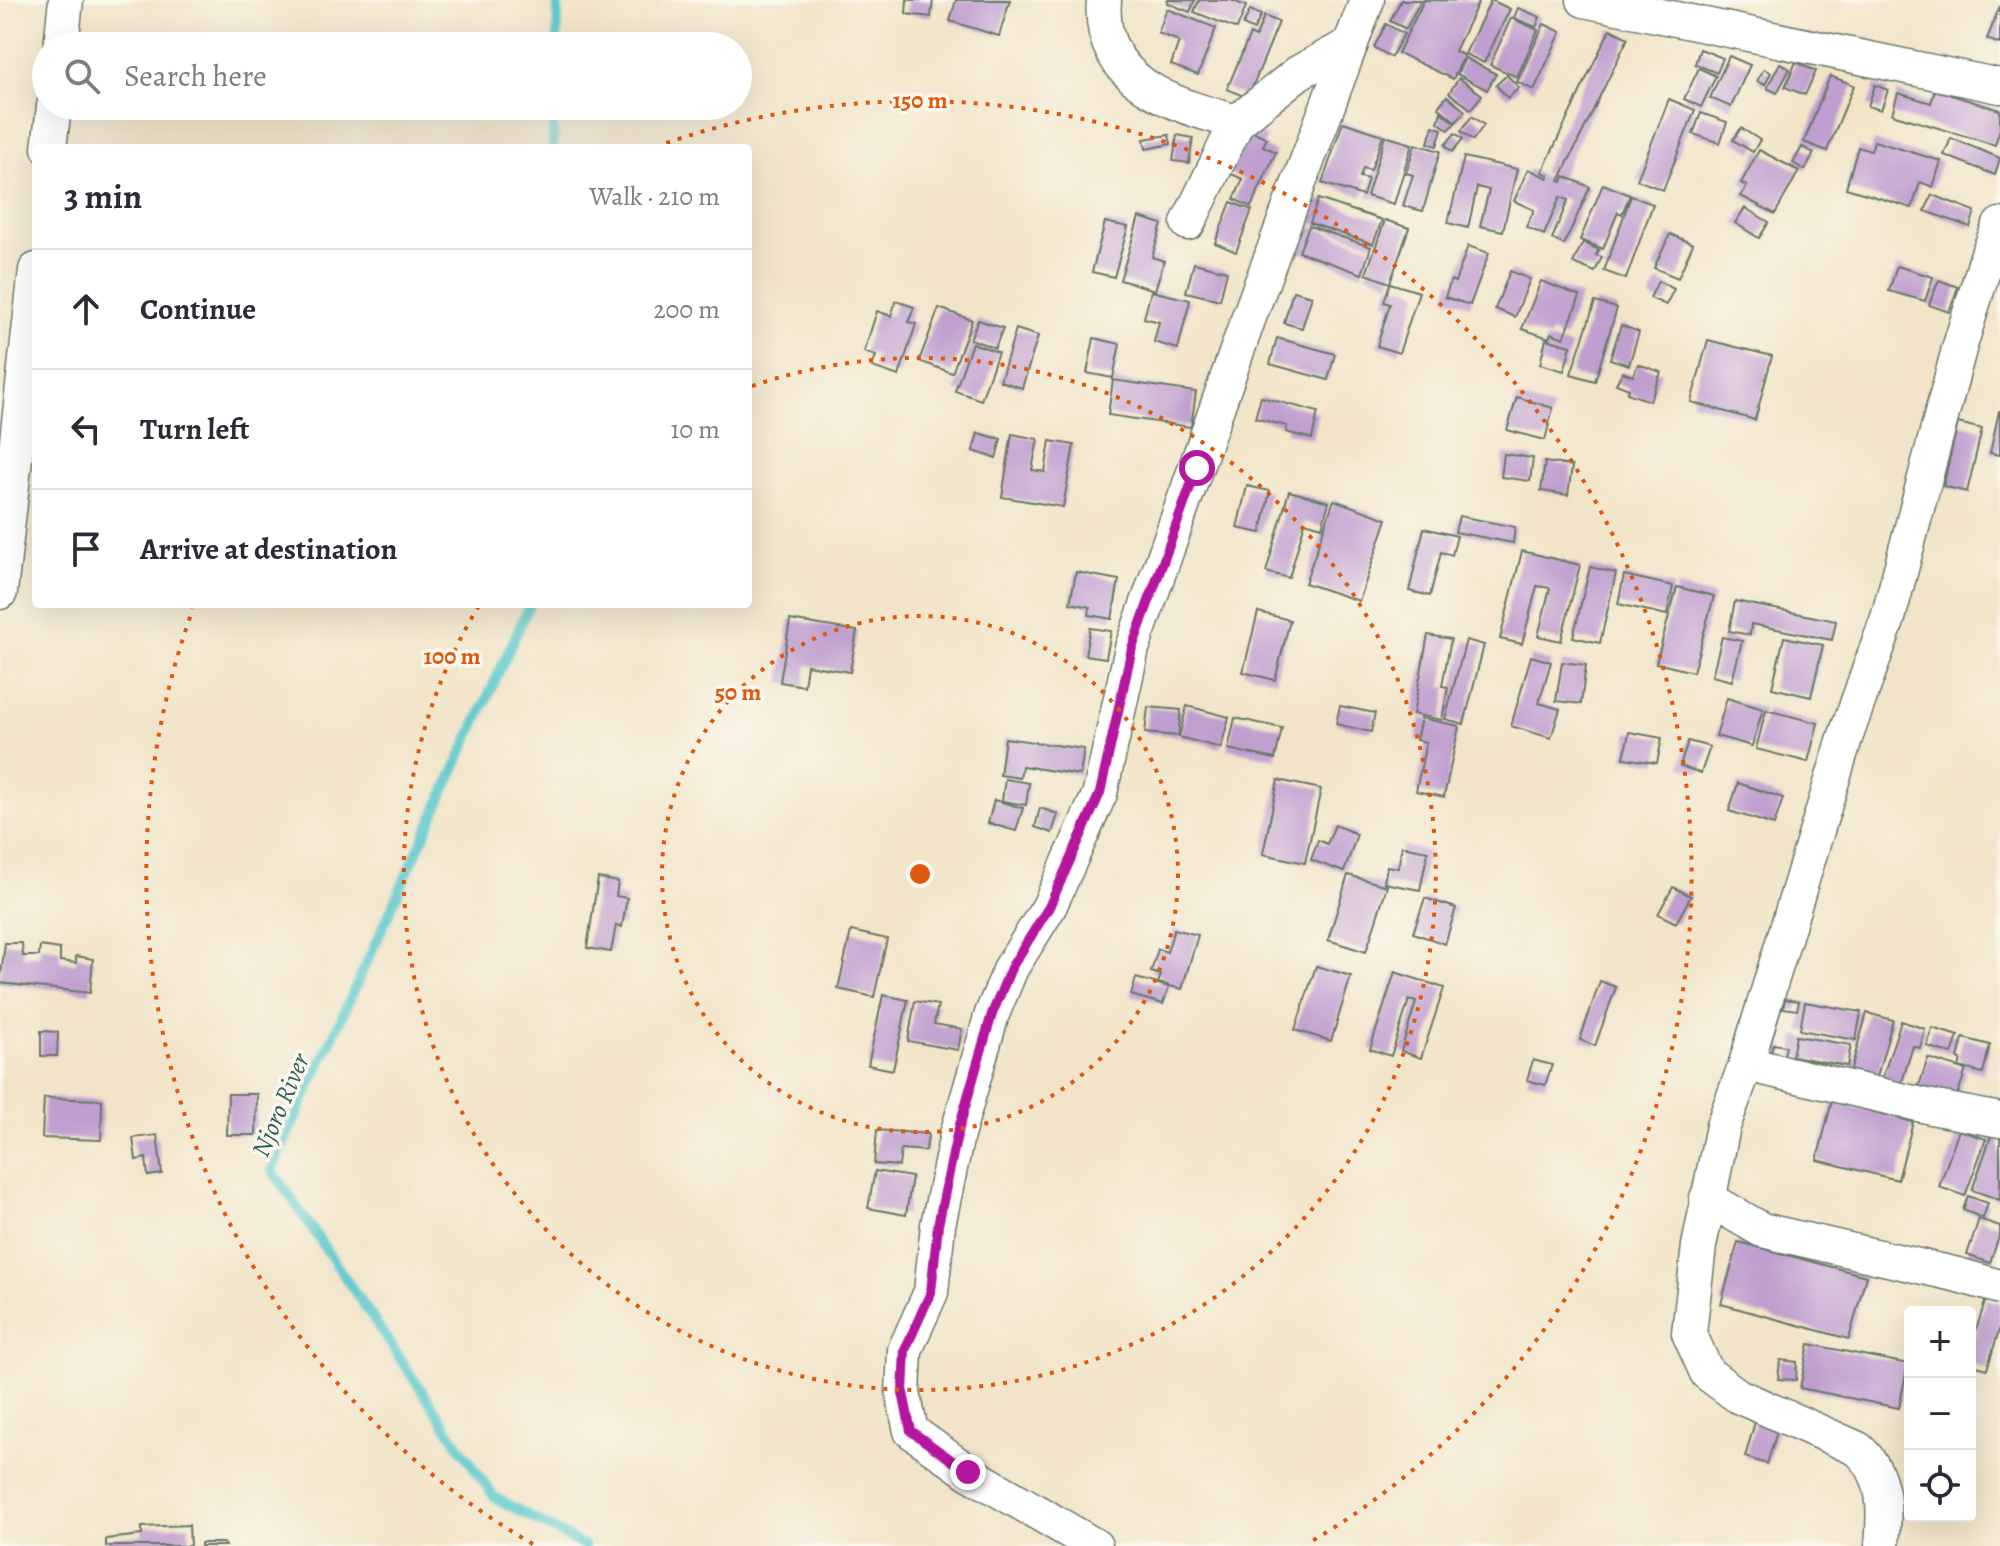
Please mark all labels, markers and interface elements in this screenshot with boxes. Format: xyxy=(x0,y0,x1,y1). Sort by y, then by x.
search box xyxy=(32,32,752,120)
icon: search xyxy=(60,54,104,98)
text: Search here xyxy=(124,56,267,96)
text: 150 m xyxy=(892,84,948,116)
text: 3 min xyxy=(64,173,142,220)
text: Walk · 210 m xyxy=(589,179,720,214)
icon: ahead xyxy=(64,287,108,331)
text: Continue xyxy=(140,289,256,329)
text: 200 m xyxy=(653,292,720,327)
icon: left xyxy=(64,407,108,451)
text: Turn left xyxy=(140,409,249,449)
text: 10 m xyxy=(670,412,720,447)
route start xyxy=(1179,450,1215,486)
icon: arrive xyxy=(64,527,108,571)
text: Arrive at destination xyxy=(140,529,397,569)
text: 100 m xyxy=(423,640,481,672)
text: 50 m xyxy=(715,676,761,708)
centre of rings xyxy=(906,860,934,888)
water label: Njoro River xyxy=(243,1047,318,1162)
map controls xyxy=(1904,1306,1976,1522)
button: + xyxy=(1904,1306,1976,1378)
button: − xyxy=(1904,1378,1976,1450)
button: locate xyxy=(1904,1450,1976,1522)
route end xyxy=(950,1454,986,1490)

